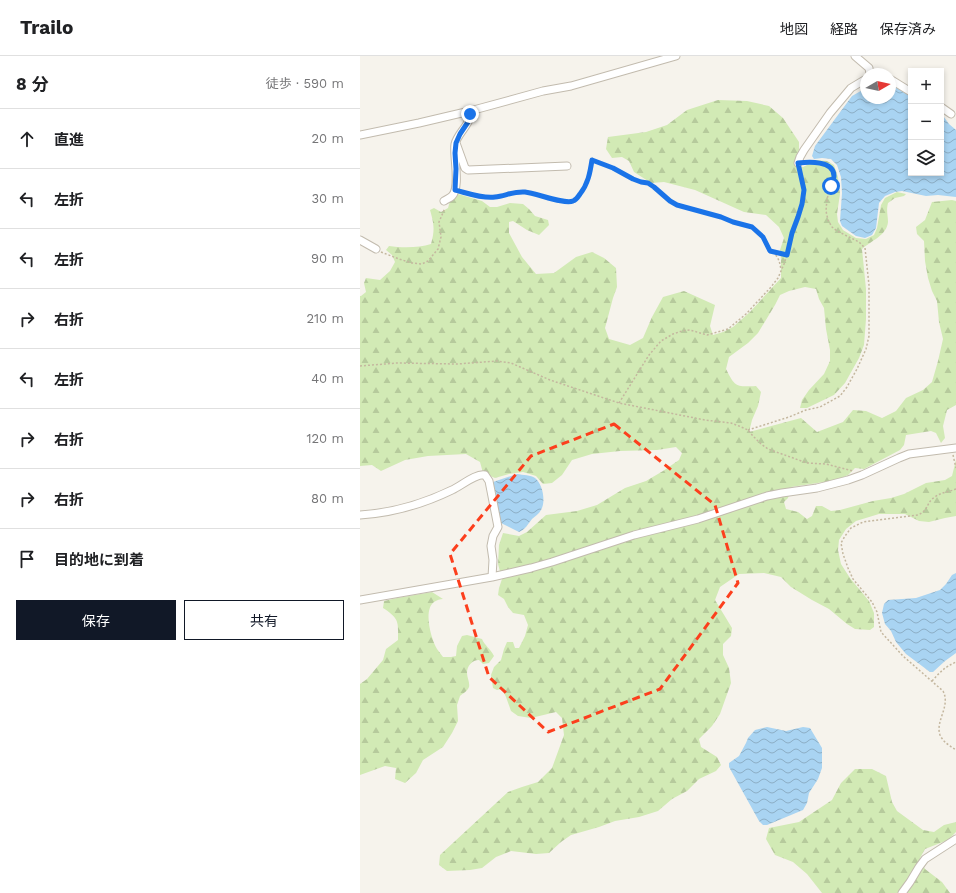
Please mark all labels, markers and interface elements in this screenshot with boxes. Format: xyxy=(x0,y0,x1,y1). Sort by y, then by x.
text: Trailo xyxy=(20,16,73,39)
text: 地図 xyxy=(780,21,808,37)
text: 経路 xyxy=(830,21,858,37)
text: 保存済み xyxy=(880,21,936,37)
north arrow xyxy=(860,68,896,104)
map controls xyxy=(908,68,944,176)
button: + xyxy=(908,68,944,104)
text: 8 分 xyxy=(16,74,49,94)
text: 徒歩 · 590 m xyxy=(266,76,344,91)
button: − xyxy=(908,104,944,140)
route end xyxy=(461,105,479,123)
icon: ahead xyxy=(16,128,38,150)
text: 直進 xyxy=(54,131,84,149)
text: 20 m xyxy=(312,131,344,146)
button: layers xyxy=(908,140,944,176)
route start xyxy=(822,177,840,195)
icon: left xyxy=(16,188,38,210)
text: 左折 xyxy=(54,191,84,209)
text: 30 m xyxy=(312,191,344,206)
icon: left xyxy=(16,248,38,270)
text: 左折 xyxy=(54,251,84,269)
text: 90 m xyxy=(311,251,344,266)
icon: right xyxy=(16,308,38,330)
text: 右折 xyxy=(54,311,84,329)
text: 210 m xyxy=(306,311,344,326)
icon: left xyxy=(16,368,38,390)
text: 左折 xyxy=(54,371,84,389)
text: 40 m xyxy=(311,371,344,386)
icon: right xyxy=(16,428,38,450)
text: 右折 xyxy=(54,431,84,449)
text: 120 m xyxy=(306,431,344,446)
icon: right xyxy=(16,488,38,510)
text: 右折 xyxy=(54,491,84,509)
text: 80 m xyxy=(311,491,344,506)
icon: arrive xyxy=(16,548,38,570)
text: 目的地に到着 xyxy=(54,551,144,569)
button: 保存 xyxy=(16,600,176,640)
button: 共有 xyxy=(184,600,344,640)

